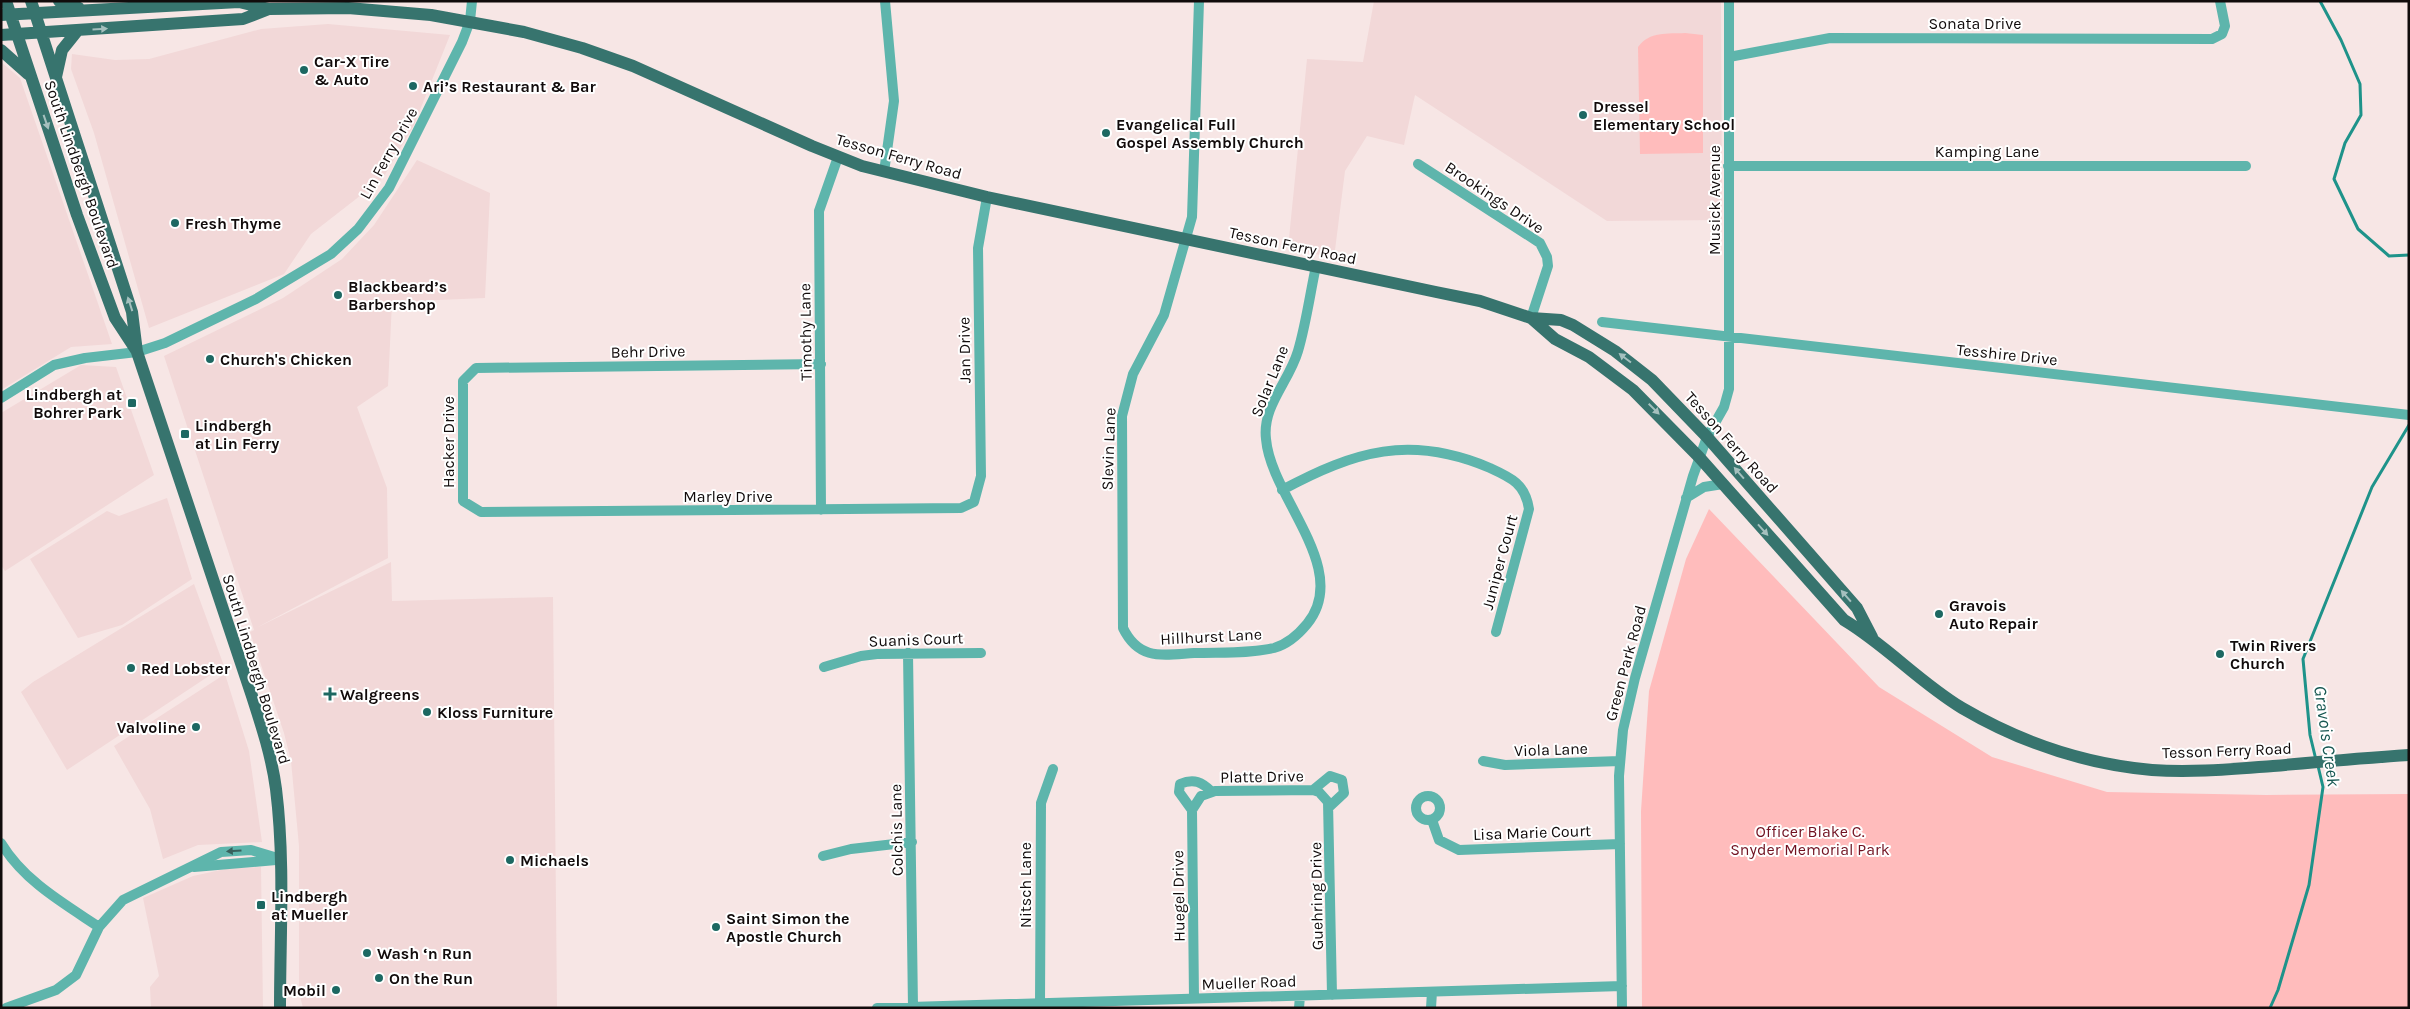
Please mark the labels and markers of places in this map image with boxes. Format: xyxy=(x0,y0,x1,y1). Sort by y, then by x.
place label: Car-X Tire & Auto xyxy=(314,52,389,89)
marker: Car-X Tire & Auto xyxy=(298,64,310,76)
place label: Ari’s Restaurant & Bar xyxy=(423,77,596,96)
marker: Ari’s Restaurant & Bar xyxy=(407,80,419,92)
place label: Dressel Elementary School xyxy=(1593,97,1735,134)
marker: Dressel Elementary School xyxy=(1577,109,1589,121)
place label: Evangelical Full Gospel Assembly Church xyxy=(1116,115,1304,152)
marker: Evangelical Full Gospel Assembly Church xyxy=(1100,127,1112,139)
place label: Fresh Thyme xyxy=(185,214,281,233)
marker: Fresh Thyme xyxy=(169,217,181,229)
place label: Blackbeard’s Barbershop xyxy=(348,277,447,314)
marker: Blackbeard’s Barbershop xyxy=(332,289,344,301)
place label: Church's Chicken xyxy=(220,350,352,369)
marker: Church's Chicken xyxy=(204,353,216,365)
place label: Lindbergh at Bohrer Park xyxy=(26,385,123,422)
marker: Lindbergh at Bohrer Park xyxy=(126,397,138,409)
place label: Lindbergh at Lin Ferry xyxy=(195,416,279,453)
marker: Lindbergh at Lin Ferry xyxy=(179,428,191,440)
place label: Gravois Auto Repair xyxy=(1949,596,2039,633)
marker: Gravois Auto Repair xyxy=(1933,608,1945,620)
place label: Twin Rivers Church xyxy=(2230,636,2317,673)
marker: Twin Rivers Church xyxy=(2214,648,2226,660)
place label: Red Lobster xyxy=(141,659,231,678)
marker: Red Lobster xyxy=(125,662,137,674)
place label: Walgreens xyxy=(340,685,420,704)
marker: Walgreens xyxy=(324,688,336,700)
place label: Kloss Furniture xyxy=(437,703,553,722)
marker: Kloss Furniture xyxy=(421,706,433,718)
place label: Valvoline xyxy=(117,718,186,737)
marker: Valvoline xyxy=(190,721,202,733)
place label: Michaels xyxy=(520,851,589,870)
marker: Michaels xyxy=(504,854,516,866)
place label: Lindbergh at Mueller xyxy=(271,887,348,924)
marker: Lindbergh at Mueller xyxy=(255,899,267,911)
place label: Saint Simon the Apostle Church xyxy=(726,909,850,946)
marker: Saint Simon the Apostle Church xyxy=(710,921,722,933)
place label: Wash ‘n Run xyxy=(377,944,472,963)
marker: Wash ‘n Run xyxy=(361,947,373,959)
place label: On the Run xyxy=(389,969,473,988)
marker: On the Run xyxy=(373,972,385,984)
place label: Mobil xyxy=(283,981,326,1000)
marker: Mobil xyxy=(330,984,342,996)

